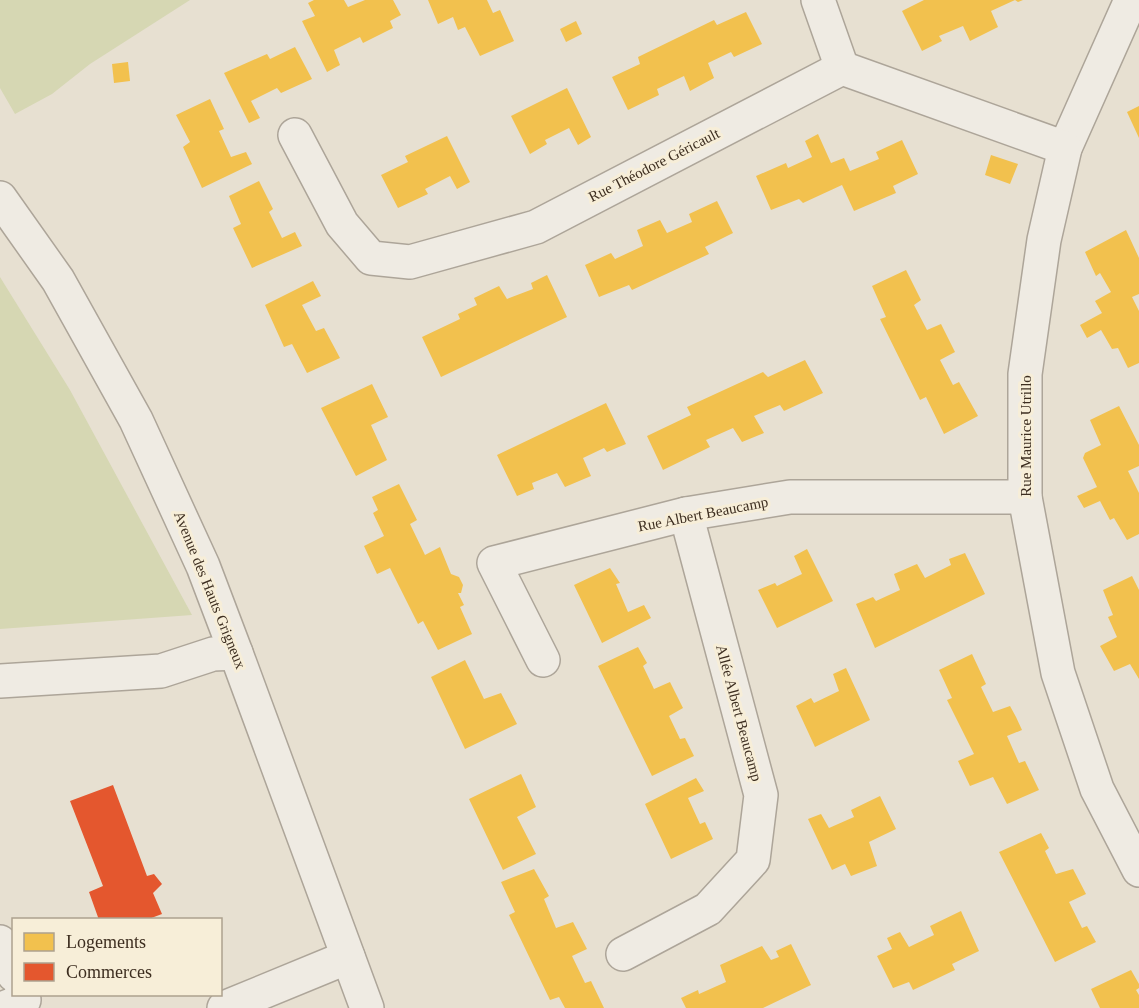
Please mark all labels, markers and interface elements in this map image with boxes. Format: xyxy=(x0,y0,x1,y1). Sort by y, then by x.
street label: Rue Théodore Géricault xyxy=(586,125,723,205)
street label: Rue Maurice Utrillo xyxy=(1018,375,1034,497)
street label: Rue Albert Beaucamp xyxy=(636,494,770,534)
street label: Avenue des Hauts Grigneux xyxy=(171,509,249,672)
street label: Allée Albert Beaucamp xyxy=(713,643,765,783)
legend xyxy=(12,918,222,996)
text: Logements xyxy=(66,932,146,952)
text: Commerces xyxy=(66,962,152,982)

